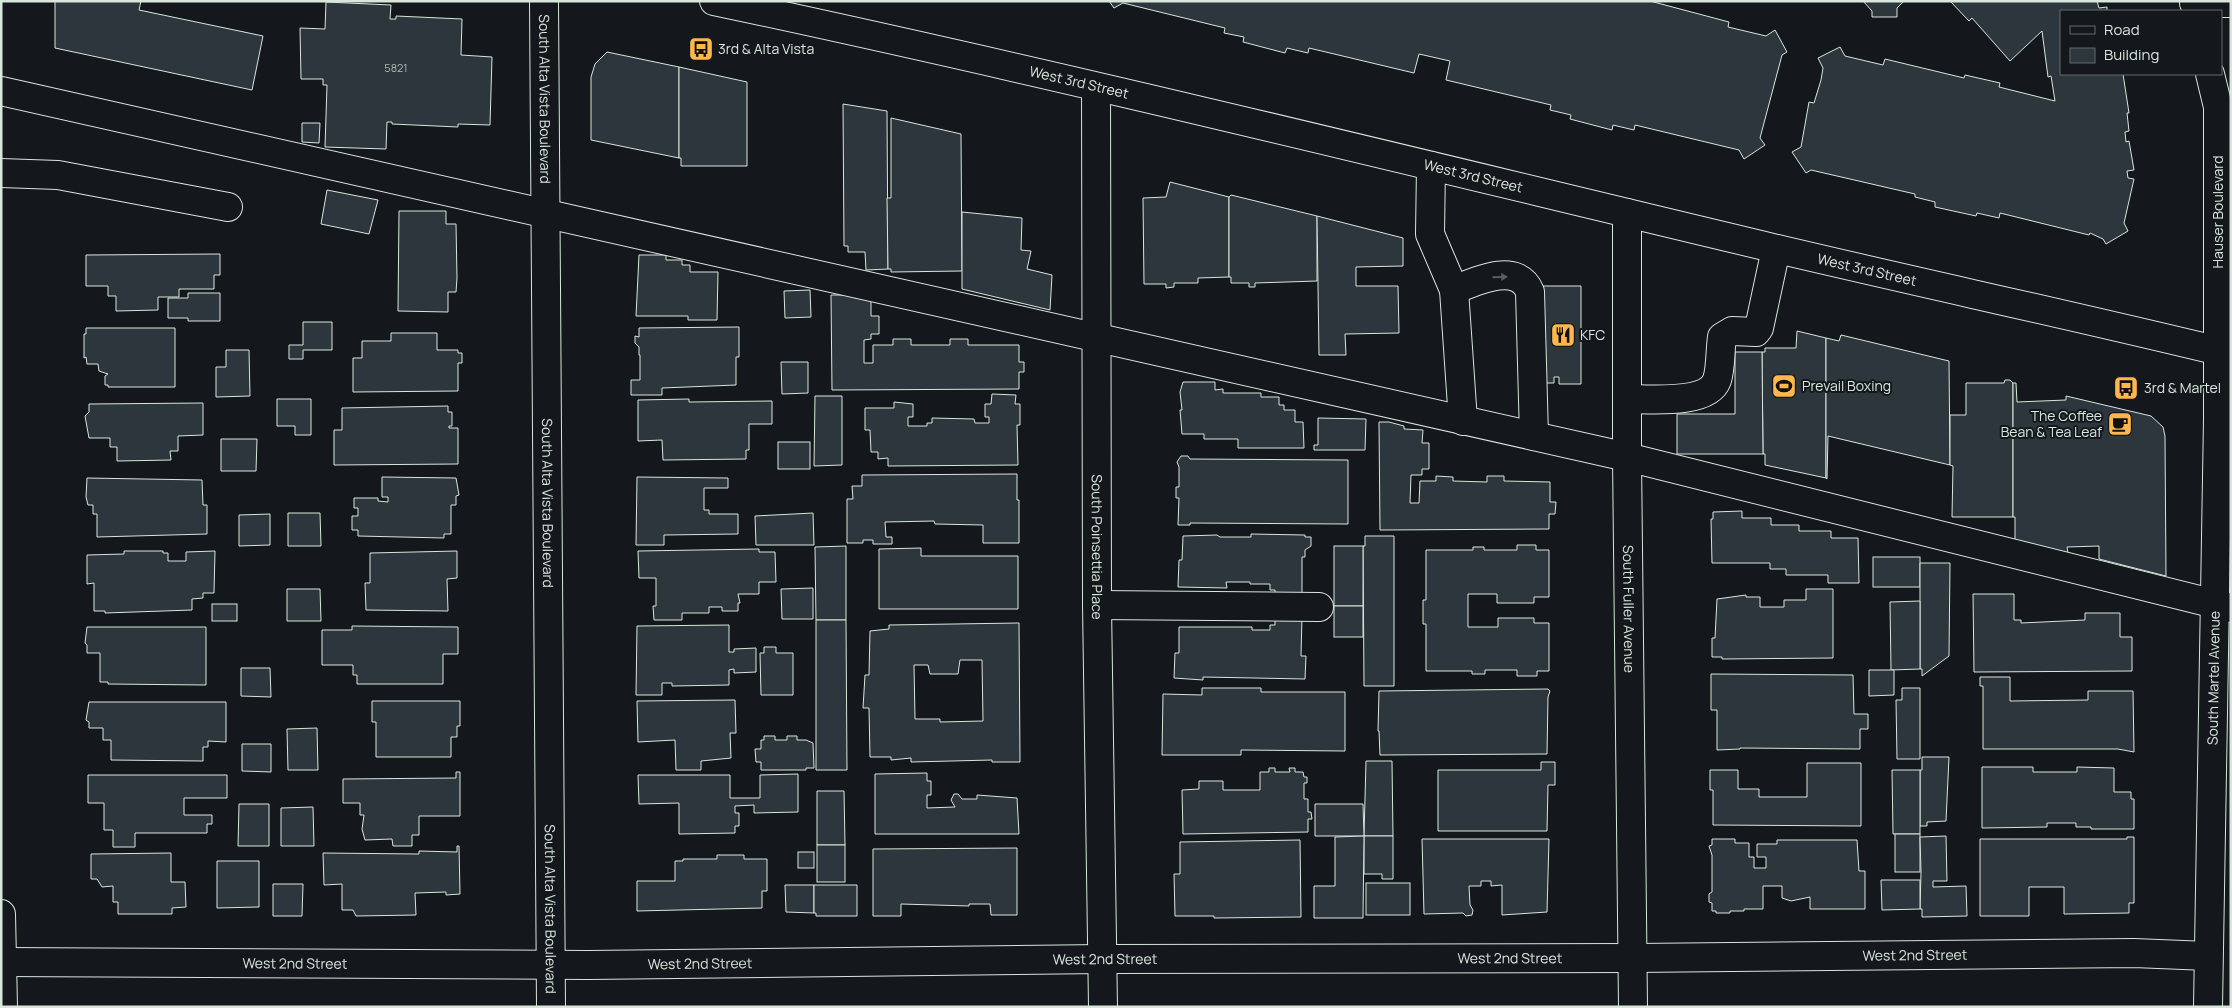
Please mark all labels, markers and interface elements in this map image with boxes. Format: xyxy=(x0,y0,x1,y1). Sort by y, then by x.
legend xyxy=(2060,10,2222,75)
street label: South Alta Vista Boulevard xyxy=(535,14,555,184)
text: Road xyxy=(2104,19,2140,40)
bus stop icon: 3rd & Alta Vista xyxy=(688,36,714,62)
place label: 3rd & Alta Vista xyxy=(718,39,814,58)
text: Building xyxy=(2104,44,2159,65)
house number: 5821 xyxy=(384,60,408,75)
street label: West 3rd Street xyxy=(1028,61,1131,103)
street label: West 3rd Street xyxy=(1422,154,1525,197)
street label: Hauser Boulevard xyxy=(2208,155,2227,269)
street label: West 3rd Street xyxy=(1816,249,1919,290)
one-way arrow xyxy=(1493,272,1509,280)
restaurant icon: KFC xyxy=(1550,322,1576,348)
place label: KFC xyxy=(1580,325,1605,344)
sports icon: Prevail Boxing xyxy=(1771,373,1797,399)
bus stop icon: 3rd & Martel xyxy=(2113,375,2139,401)
place label: Prevail Boxing xyxy=(1802,376,1891,395)
place label: 3rd & Martel xyxy=(2144,378,2221,397)
place label: The Coffee Bean & Tea Leaf xyxy=(2001,406,2102,441)
cafe icon: The Coffee Bean & Tea Leaf xyxy=(2107,411,2133,437)
street label: South Alta Vista Boulevard xyxy=(538,418,558,588)
street label: South Poinsettia Place xyxy=(1088,474,1107,620)
street label: South Fuller Avenue xyxy=(1619,545,1639,673)
street label: South Martel Avenue xyxy=(2202,611,2224,745)
street label: South Alta Vista Boulevard xyxy=(541,824,561,994)
street label: West 2nd Street xyxy=(1862,945,1968,965)
street label: West 2nd Street xyxy=(1458,948,1563,967)
street label: West 2nd Street xyxy=(1052,949,1158,969)
street label: West 2nd Street xyxy=(243,953,348,973)
street label: West 2nd Street xyxy=(647,953,753,973)

